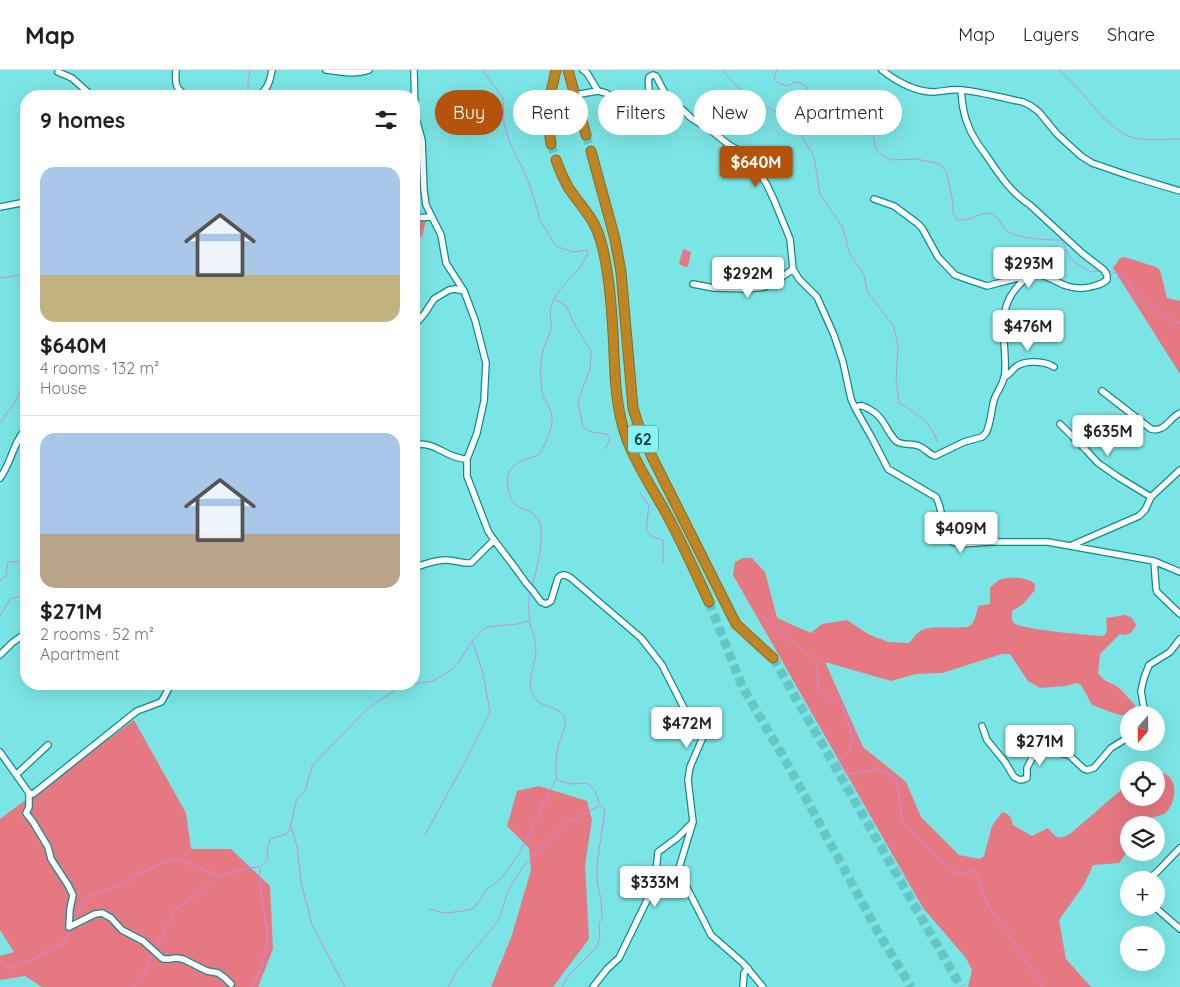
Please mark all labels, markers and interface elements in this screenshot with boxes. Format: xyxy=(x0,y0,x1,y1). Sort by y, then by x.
text: Map xyxy=(25,20,75,50)
text: Map xyxy=(958,23,995,46)
text: Layers xyxy=(1023,23,1079,46)
text: Share xyxy=(1107,23,1155,46)
chip: Buy xyxy=(435,90,503,135)
chip: Rent xyxy=(513,90,588,135)
chip: Filters xyxy=(598,90,684,135)
chip: New xyxy=(694,90,766,135)
chip: Apartment xyxy=(776,90,902,135)
icon: filters xyxy=(372,106,400,134)
text: 9 homes xyxy=(40,107,125,133)
pin: $640M xyxy=(721,146,791,188)
text: $640M xyxy=(731,152,781,172)
icon: home xyxy=(175,200,265,290)
pin: $293M xyxy=(994,246,1064,289)
text: $293M xyxy=(1004,253,1054,273)
pin: $292M xyxy=(713,256,783,299)
text: $292M xyxy=(723,263,773,283)
pin: $476M xyxy=(993,310,1063,352)
text: $476M xyxy=(1004,316,1052,336)
text: $640M xyxy=(40,332,107,358)
text: 4 rooms · 132 m² xyxy=(40,358,159,378)
text: House xyxy=(40,378,87,398)
pin: $635M xyxy=(1073,414,1143,457)
text: $635M xyxy=(1083,421,1133,441)
road number: 62 xyxy=(628,426,658,452)
icon: home xyxy=(175,465,265,555)
pin: $409M xyxy=(926,512,996,554)
text: $409M xyxy=(936,518,986,538)
text: $271M xyxy=(40,598,102,624)
text: 2 rooms · 52 m² xyxy=(40,624,154,644)
text: Apartment xyxy=(40,644,120,664)
pin: $472M xyxy=(652,706,722,749)
north arrow xyxy=(1120,706,1165,751)
map controls xyxy=(1120,706,1165,971)
text: $472M xyxy=(662,713,712,733)
pin: $271M xyxy=(1005,724,1075,767)
text: $271M xyxy=(1016,731,1064,751)
button: locate xyxy=(1120,761,1165,806)
button: layers xyxy=(1120,816,1165,861)
pin: $333M xyxy=(620,866,690,908)
button: + xyxy=(1120,871,1165,916)
text: $333M xyxy=(631,872,679,892)
button: − xyxy=(1120,926,1165,971)

